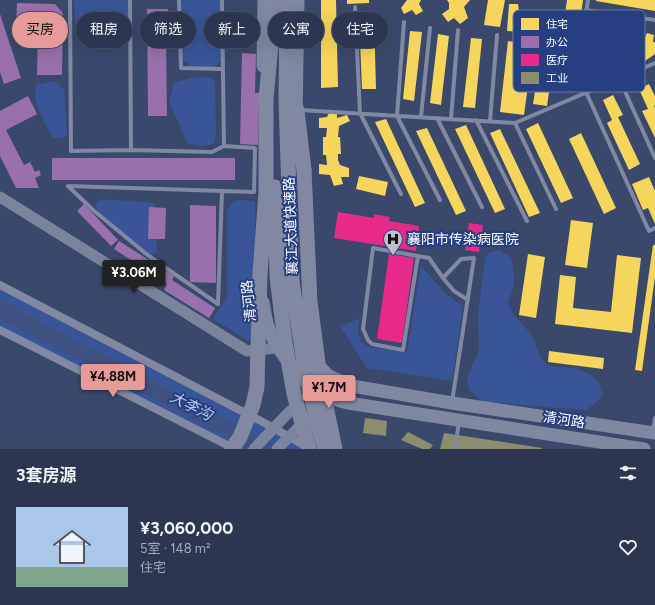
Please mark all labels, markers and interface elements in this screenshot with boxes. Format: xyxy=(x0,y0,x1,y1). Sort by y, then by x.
legend xyxy=(513,10,645,92)
chip: 买房 xyxy=(12,12,68,48)
chip: 租房 xyxy=(76,12,132,48)
chip: 筛选 xyxy=(140,12,196,48)
chip: 新上 xyxy=(204,12,260,48)
chip: 公寓 xyxy=(268,12,324,48)
chip: 住宅 xyxy=(332,12,388,48)
text: 住宅 xyxy=(546,18,568,31)
text: 办公 xyxy=(546,36,568,49)
text: 医疗 xyxy=(546,54,568,67)
text: 工业 xyxy=(546,72,568,85)
street label: 襄江大道快速路 xyxy=(281,177,301,275)
hospital icon: 襄阳市传染病医院 xyxy=(382,228,404,256)
place label: 襄阳市传染病医院 xyxy=(407,231,519,248)
pin: ¥3.06M xyxy=(101,260,167,294)
text: ¥3.06M xyxy=(111,265,157,280)
street label: 清河路 xyxy=(238,279,260,323)
pin: ¥4.88M xyxy=(80,364,146,398)
text: ¥4.88M xyxy=(90,369,136,384)
pin: ¥1.7M xyxy=(301,375,357,409)
text: ¥1.7M xyxy=(312,380,346,395)
water label: 大李沟 xyxy=(167,388,217,425)
street label: 清河路 xyxy=(542,408,586,432)
icon: filters xyxy=(617,462,639,484)
text: 3套房源 xyxy=(16,465,76,485)
text: ¥3,060,000 xyxy=(140,518,233,538)
icon: home xyxy=(48,523,96,571)
icon: heart xyxy=(617,536,639,558)
text: 5室 · 148 m² xyxy=(140,541,211,556)
text: 住宅 xyxy=(140,560,166,575)

